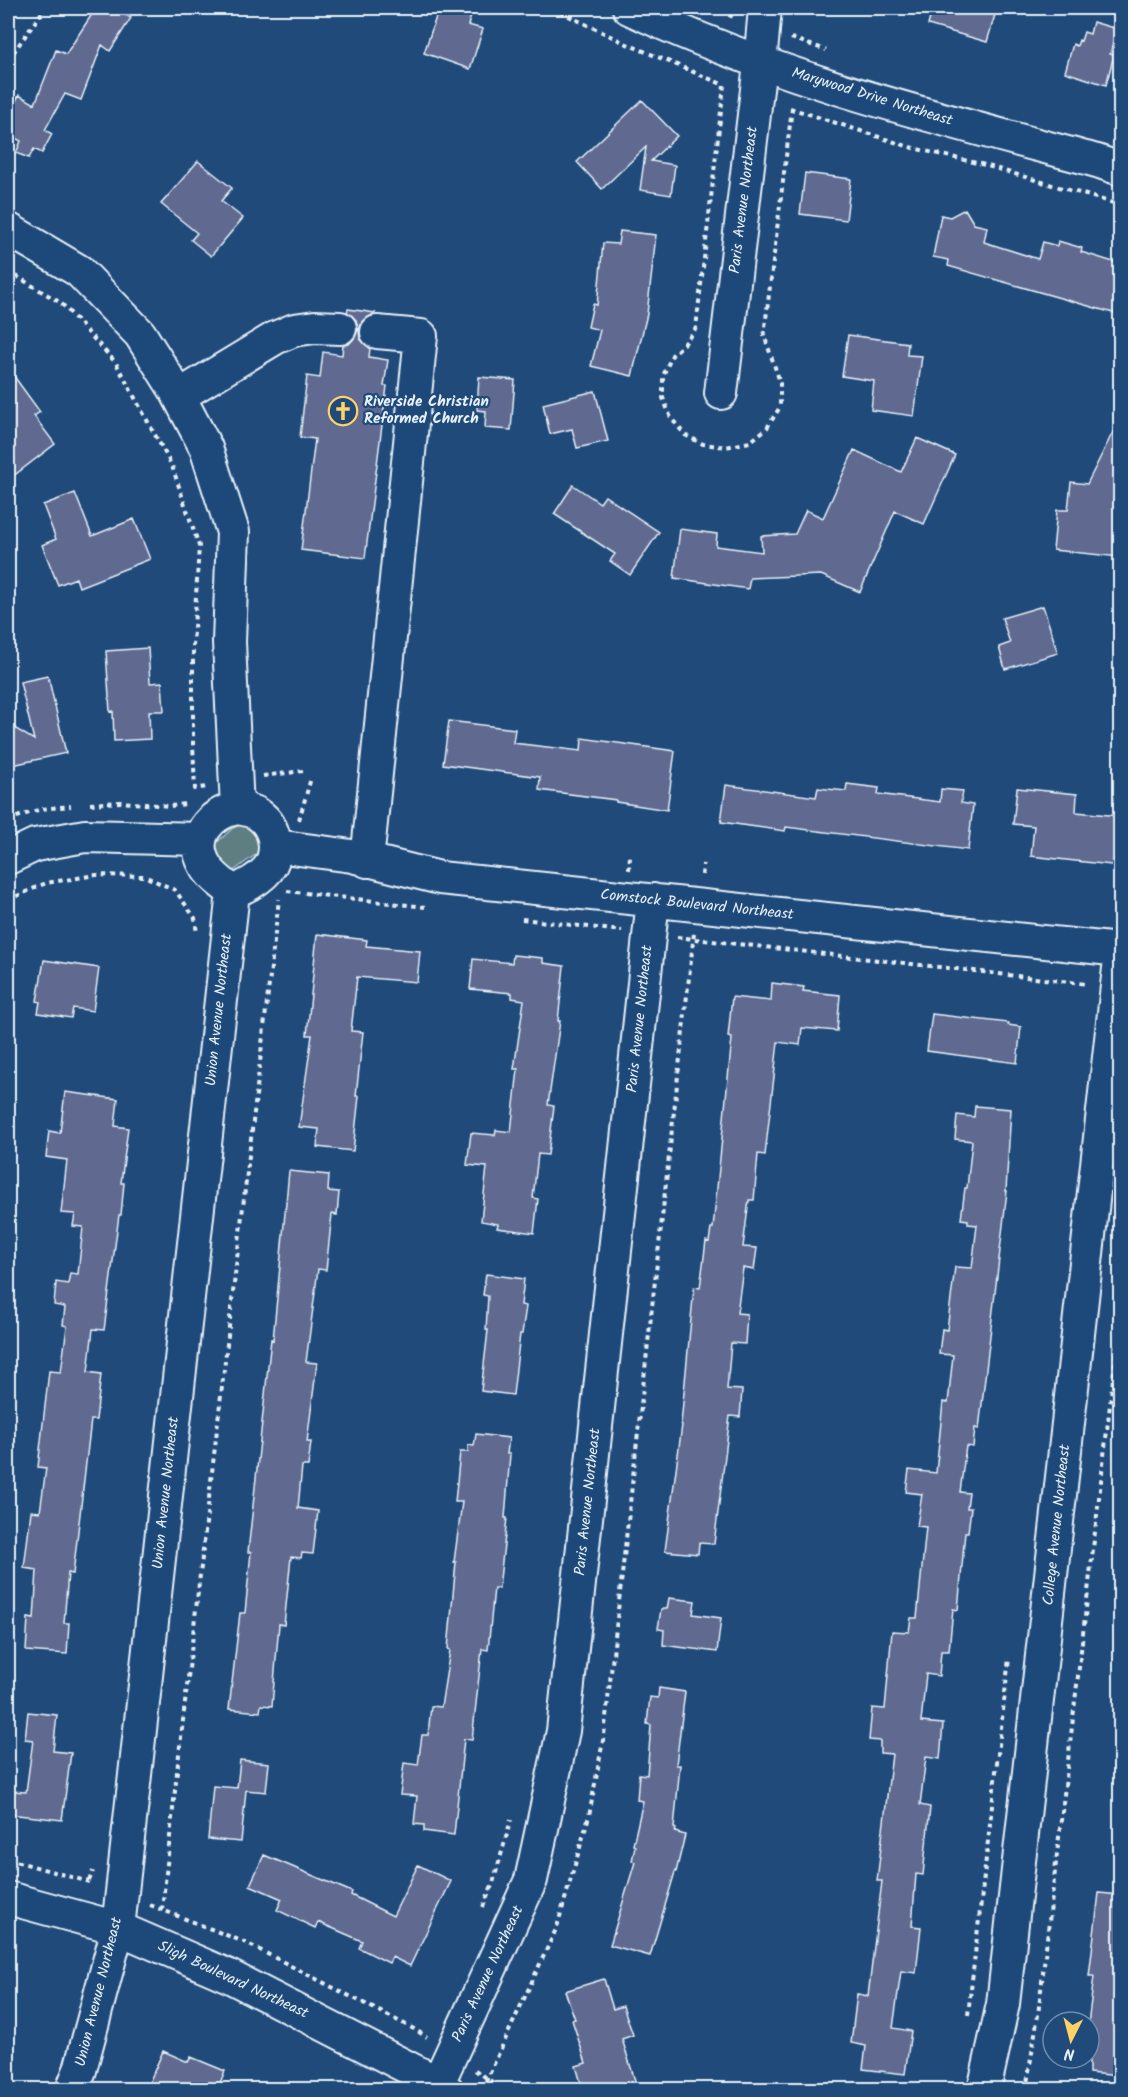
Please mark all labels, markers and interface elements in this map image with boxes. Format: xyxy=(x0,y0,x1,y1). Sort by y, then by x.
street label: Marywood Drive Northeast xyxy=(789,61,956,133)
street label: Paris Avenue Northeast xyxy=(723,125,765,275)
place label: Riverside Christian Reformed Church xyxy=(364,390,489,431)
church icon: Riverside Christian Reformed Church xyxy=(327,395,359,427)
street label: Comstock Boulevard Northeast xyxy=(599,883,795,927)
street label: Union Avenue Northeast xyxy=(199,932,239,1087)
street label: Paris Avenue Northeast xyxy=(620,944,660,1094)
street label: Union Avenue Northeast xyxy=(146,1415,186,1570)
street label: Paris Avenue Northeast xyxy=(568,1427,608,1577)
street label: College Avenue Northeast xyxy=(1037,1443,1077,1607)
street label: Paris Avenue Northeast xyxy=(446,1902,530,2046)
street label: Union Avenue Northeast xyxy=(69,1915,129,2069)
street label: Sligh Boulevard Northeast xyxy=(154,1934,313,2026)
north arrow xyxy=(1041,2010,1101,2070)
text: N xyxy=(1063,2040,1076,2066)

